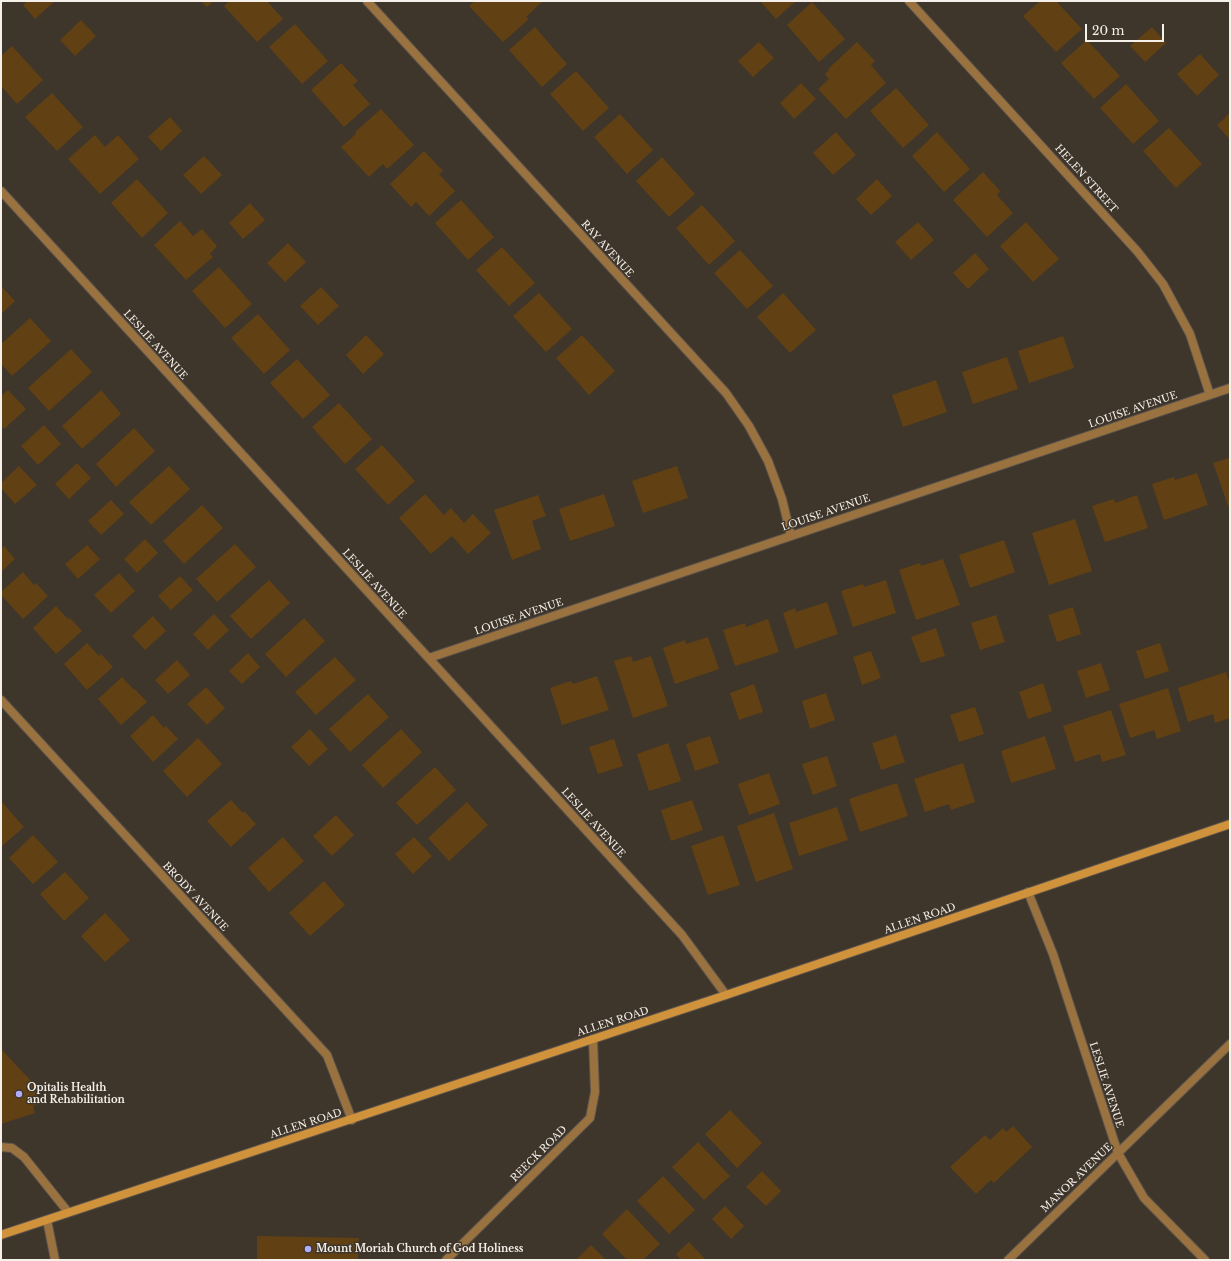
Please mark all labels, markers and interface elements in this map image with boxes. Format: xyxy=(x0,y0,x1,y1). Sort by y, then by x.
scale bar xyxy=(1087,16,1166,42)
text: 20 m xyxy=(1092,23,1124,38)
street label: HELEN STREET xyxy=(1052,142,1120,216)
street label: RAY AVENUE xyxy=(578,218,636,280)
street label: LESLIE AVENUE xyxy=(121,308,189,382)
street label: LOUISE AVENUE xyxy=(1087,389,1179,431)
street label: LOUISE AVENUE xyxy=(780,492,872,534)
street label: LESLIE AVENUE xyxy=(340,547,408,621)
street label: LOUISE AVENUE xyxy=(473,596,565,638)
street label: LESLIE AVENUE xyxy=(559,786,627,860)
street label: BRODY AVENUE xyxy=(160,860,230,934)
street label: ALLEN ROAD xyxy=(883,901,957,937)
street label: ALLEN ROAD xyxy=(576,1005,650,1039)
street label: LESLIE AVENUE xyxy=(1086,1041,1126,1129)
place label: Opitalis Health and Rehabilitation xyxy=(27,1082,125,1106)
marker: Opitalis Health and Rehabilitation xyxy=(14,1089,24,1099)
street label: ALLEN ROAD xyxy=(269,1107,343,1141)
street label: REECK ROAD xyxy=(508,1123,570,1185)
street label: MANOR AVENUE xyxy=(1039,1141,1115,1215)
place label: Mount Moriah Church of God Holiness xyxy=(316,1243,523,1255)
marker: Mount Moriah Church of God Holiness xyxy=(303,1244,313,1254)

